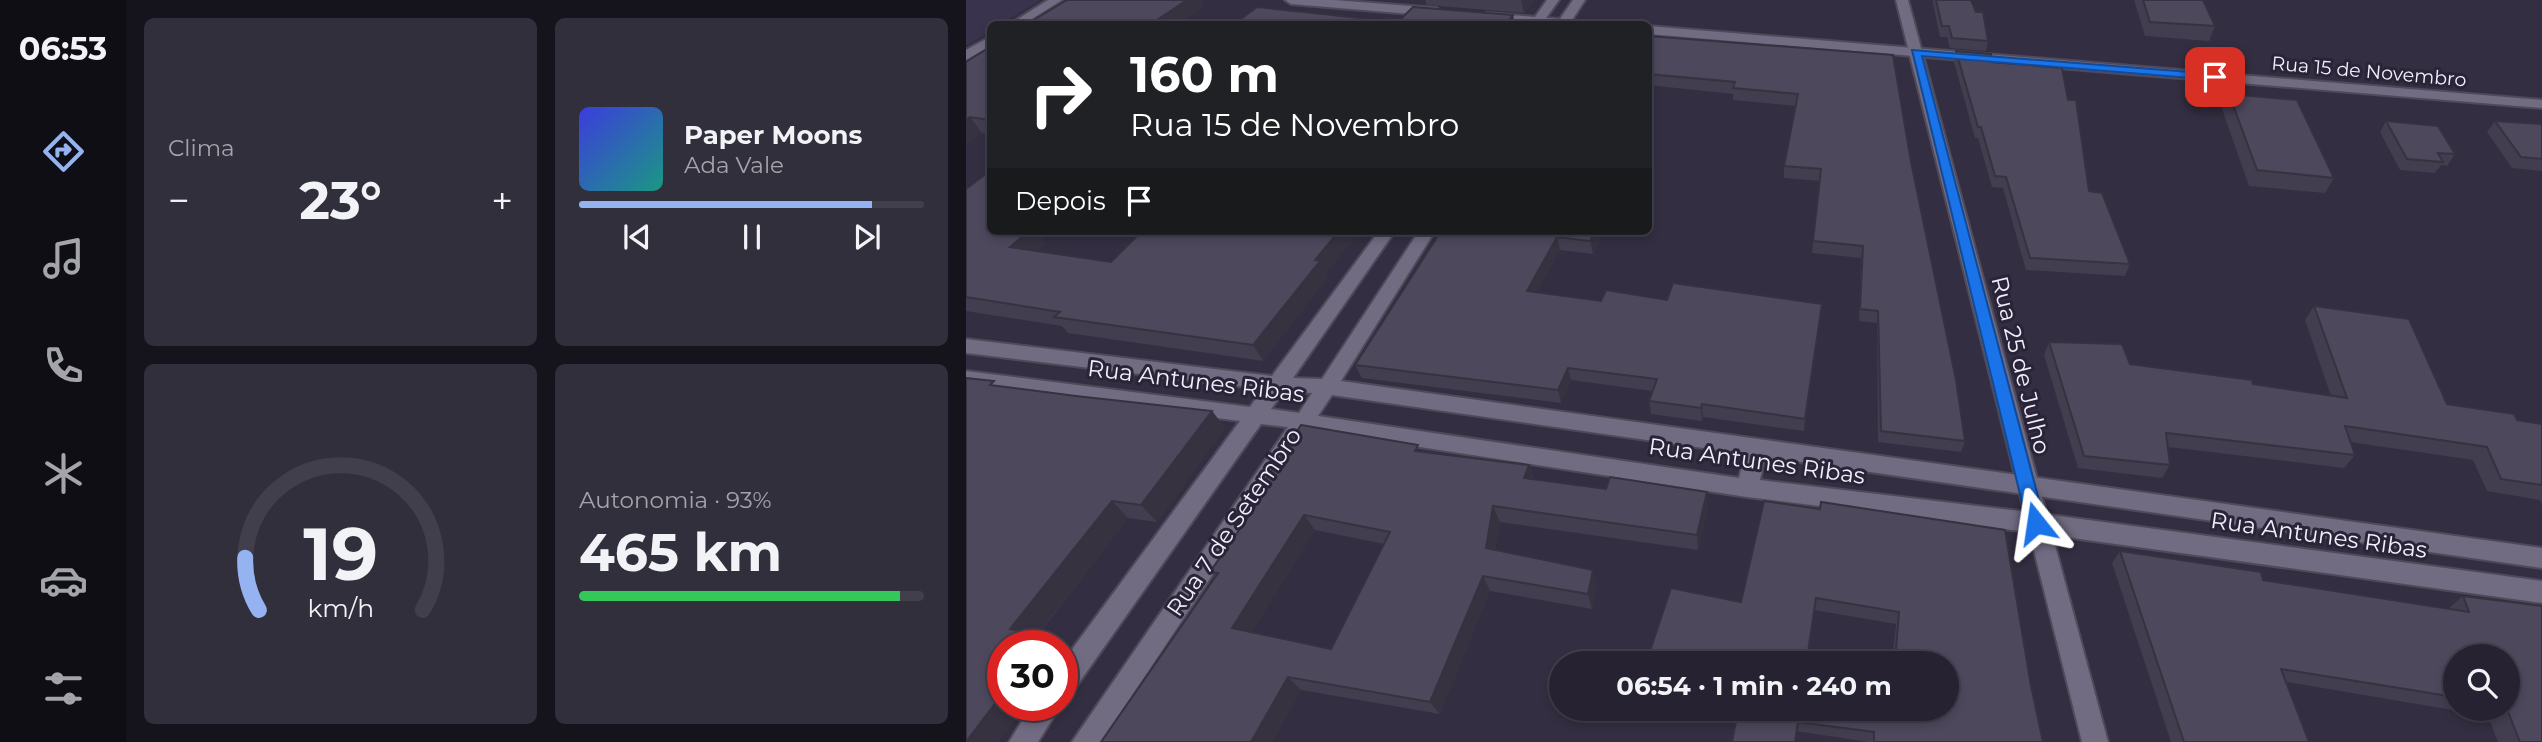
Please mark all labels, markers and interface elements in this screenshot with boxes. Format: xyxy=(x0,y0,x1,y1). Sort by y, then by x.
text: 06:53 xyxy=(19,29,107,68)
text: 160 m xyxy=(1130,45,1279,104)
pin xyxy=(2185,47,2245,107)
icon: right xyxy=(1015,49,1106,140)
street label: Rua 15 de Novembro xyxy=(2271,52,2467,91)
icon: arrive xyxy=(2196,58,2234,96)
text: Rua 15 de Novembro xyxy=(1130,105,1459,144)
text: Paper Moons xyxy=(684,119,862,151)
icon: directions xyxy=(39,127,88,176)
text: Clima xyxy=(168,134,235,162)
text: Ada Vale xyxy=(684,151,784,179)
text: 23° xyxy=(299,169,382,232)
text: − xyxy=(168,177,190,224)
text: + xyxy=(491,177,513,224)
icon: arrive xyxy=(1120,182,1158,220)
text: Depois xyxy=(1015,185,1106,217)
icon: previous xyxy=(618,218,656,256)
icon: pause xyxy=(733,218,771,256)
icon: next xyxy=(848,218,886,256)
icon: music xyxy=(39,234,88,283)
street label: Rua 25 de Julho xyxy=(1985,273,2057,457)
icon: phone xyxy=(39,341,88,390)
street label: Rua Antunes Ribas xyxy=(1086,354,1306,408)
street label: Rua 7 de Setembro xyxy=(1161,423,1307,621)
street label: Rua Antunes Ribas xyxy=(1647,432,1867,490)
icon: climate xyxy=(39,449,88,498)
text: Autonomia · 93% xyxy=(579,486,772,514)
position arrow xyxy=(1999,486,2073,560)
street label: Rua Antunes Ribas xyxy=(2209,506,2429,564)
text: 19 xyxy=(303,510,378,598)
text: 465 km xyxy=(579,521,782,584)
icon: car xyxy=(39,556,88,605)
text: km/h xyxy=(307,593,374,623)
speed limit sign: 30 xyxy=(987,630,1078,721)
map controls xyxy=(2443,644,2520,721)
button: search xyxy=(2443,644,2520,721)
icon: filters xyxy=(39,664,88,713)
text: 06:54 · 1 min · 240 m xyxy=(1616,670,1892,702)

